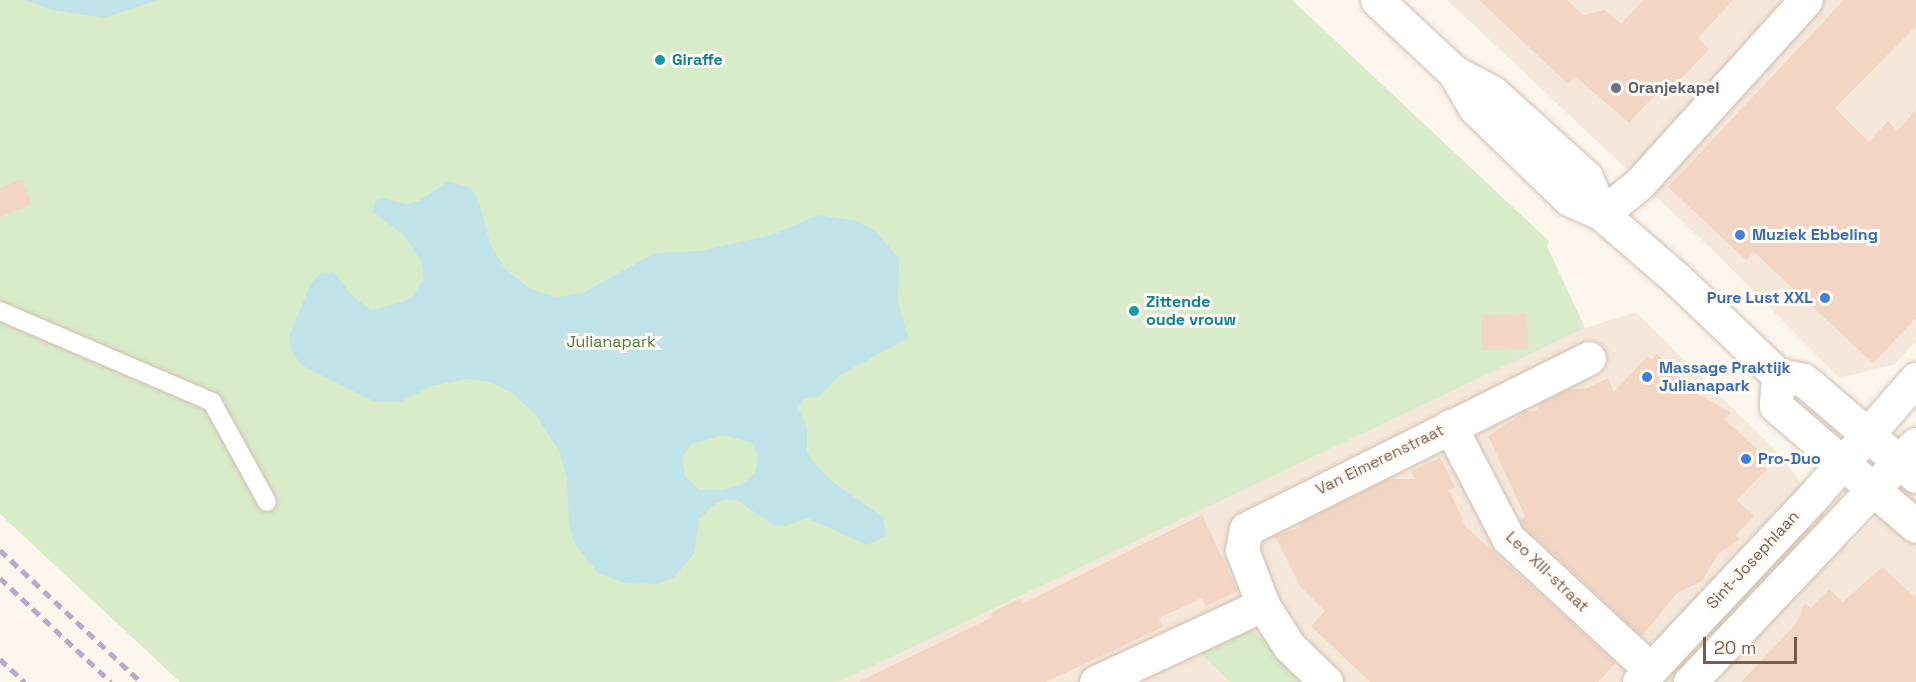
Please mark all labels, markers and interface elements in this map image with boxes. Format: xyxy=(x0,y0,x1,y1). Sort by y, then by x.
place label: Giraffe xyxy=(672,50,723,70)
marker: Giraffe xyxy=(653,53,667,67)
place label: Oranjekapel xyxy=(1628,78,1719,98)
marker: Oranjekapel xyxy=(1609,81,1623,95)
place label: Muziek Ebbeling xyxy=(1752,225,1878,245)
marker: Muziek Ebbeling xyxy=(1733,228,1747,242)
place label: Pure Lust XXL xyxy=(1707,288,1813,308)
marker: Pure Lust XXL xyxy=(1818,291,1832,305)
place label: Zittende oude vrouw xyxy=(1146,292,1236,330)
marker: Zittende oude vrouw xyxy=(1127,304,1141,318)
park label: Julianapark xyxy=(566,332,656,352)
place label: Massage Praktijk Julianapark xyxy=(1659,358,1791,396)
marker: Massage Praktijk Julianapark xyxy=(1640,370,1654,384)
street label: Van Eimerenstraat xyxy=(1313,421,1447,499)
place label: Pro-Duo xyxy=(1758,449,1821,469)
marker: Pro-Duo xyxy=(1739,452,1753,466)
street label: Sint-Josephlaan xyxy=(1703,507,1803,613)
street label: Leo XIII-straat xyxy=(1501,528,1593,616)
scale bar xyxy=(1706,625,1800,663)
text: 20 m xyxy=(1714,636,1757,659)

